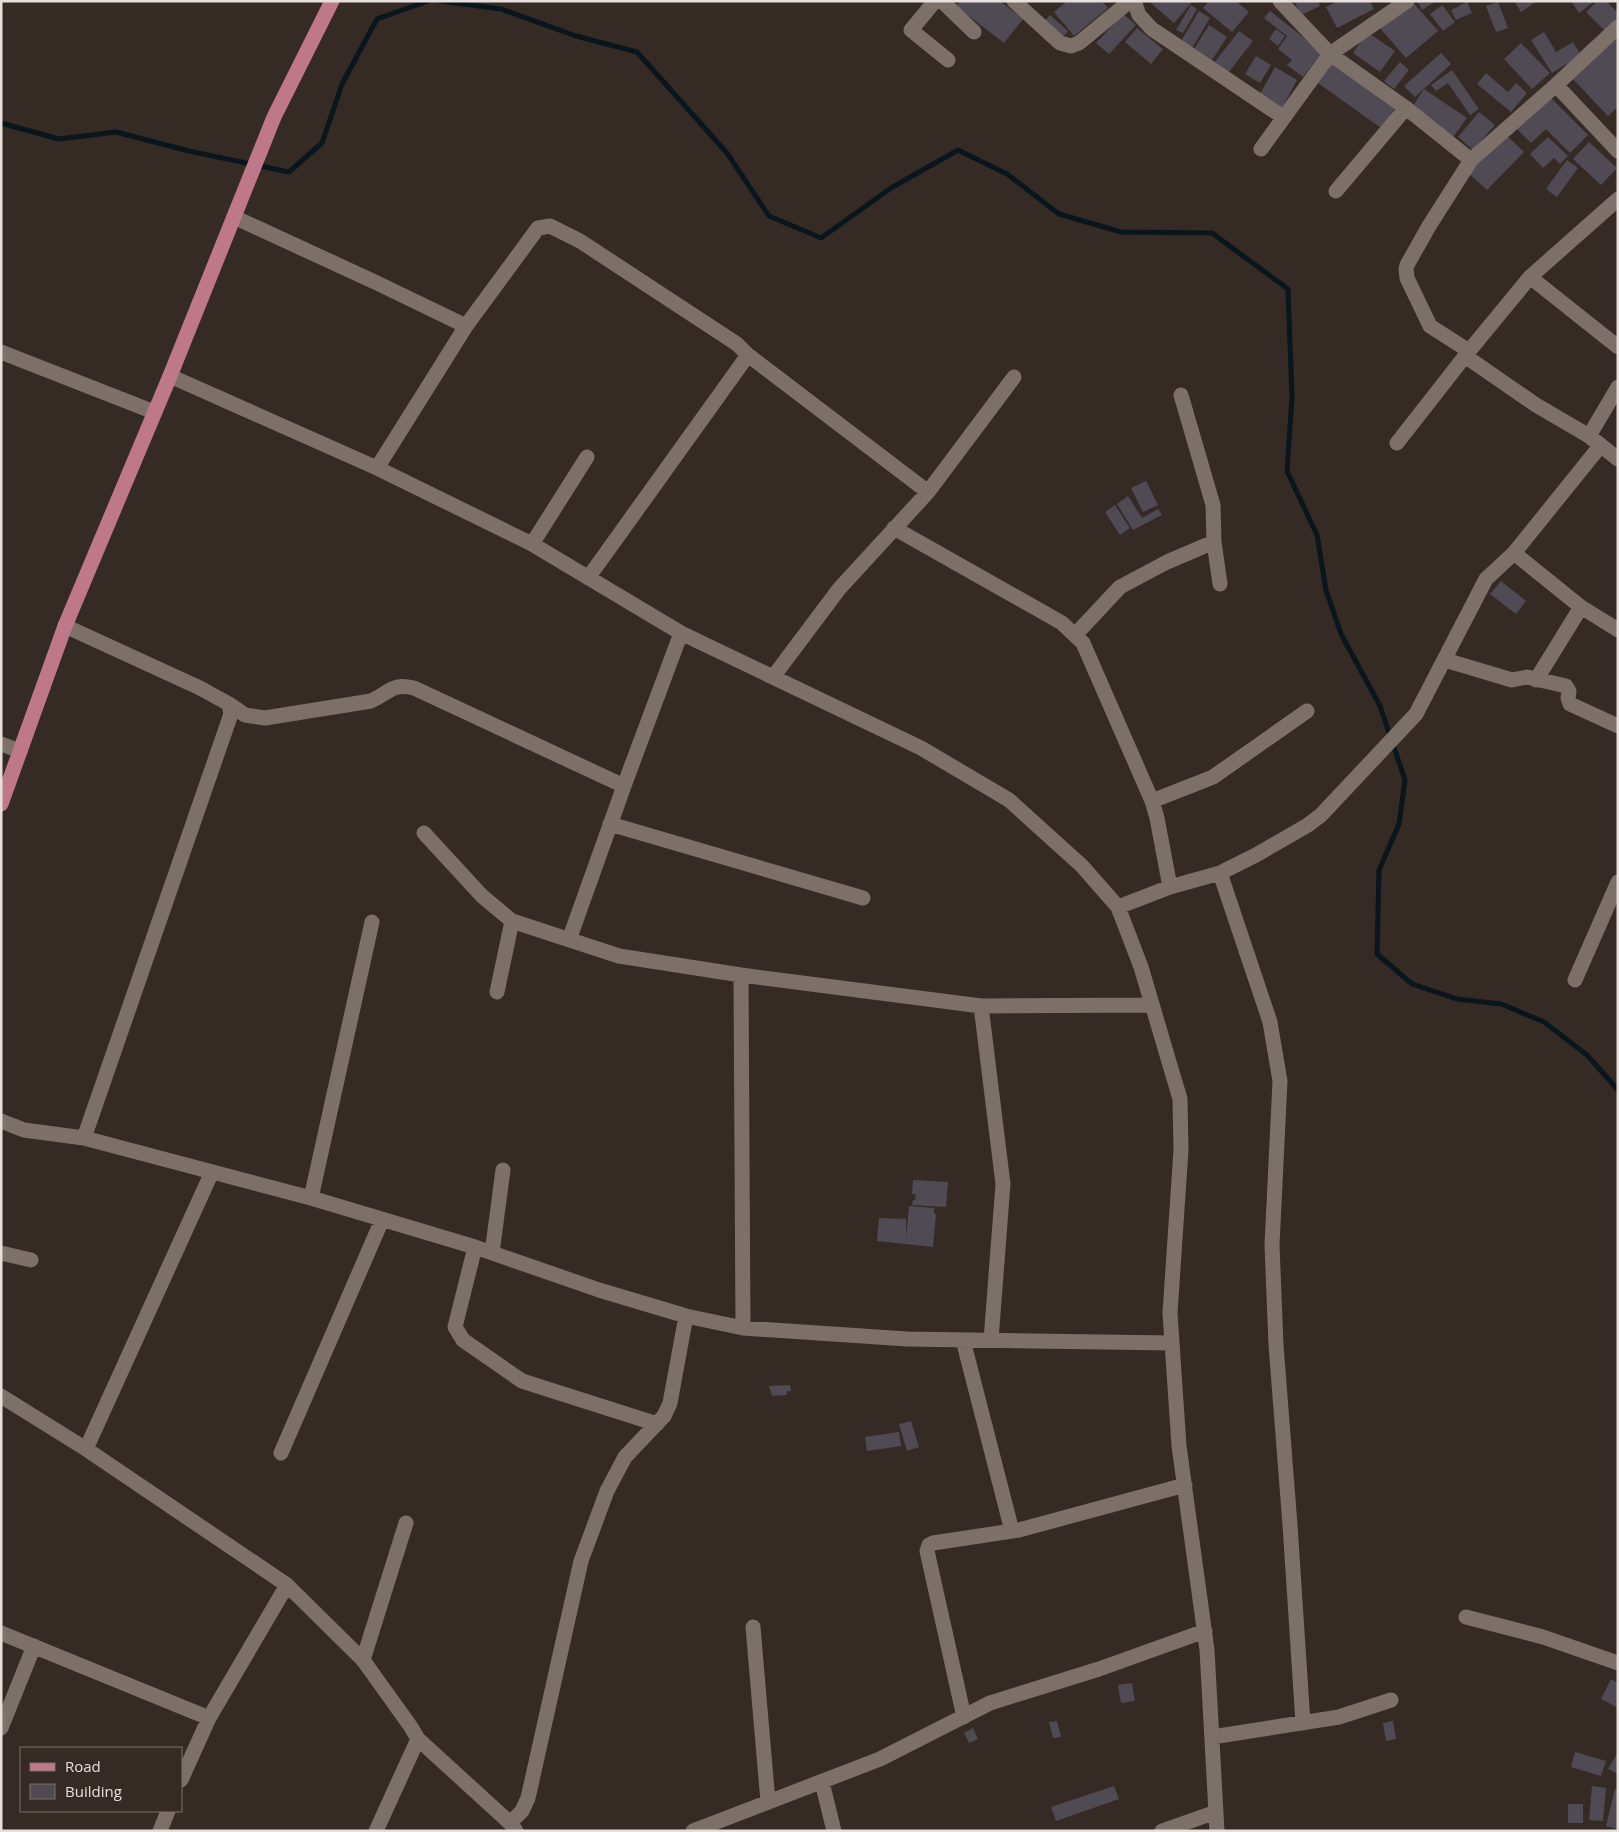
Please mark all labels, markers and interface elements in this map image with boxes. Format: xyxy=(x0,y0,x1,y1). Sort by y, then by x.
legend xyxy=(20,1747,182,1812)
text: Road xyxy=(65,1756,101,1776)
text: Building xyxy=(65,1781,122,1801)

